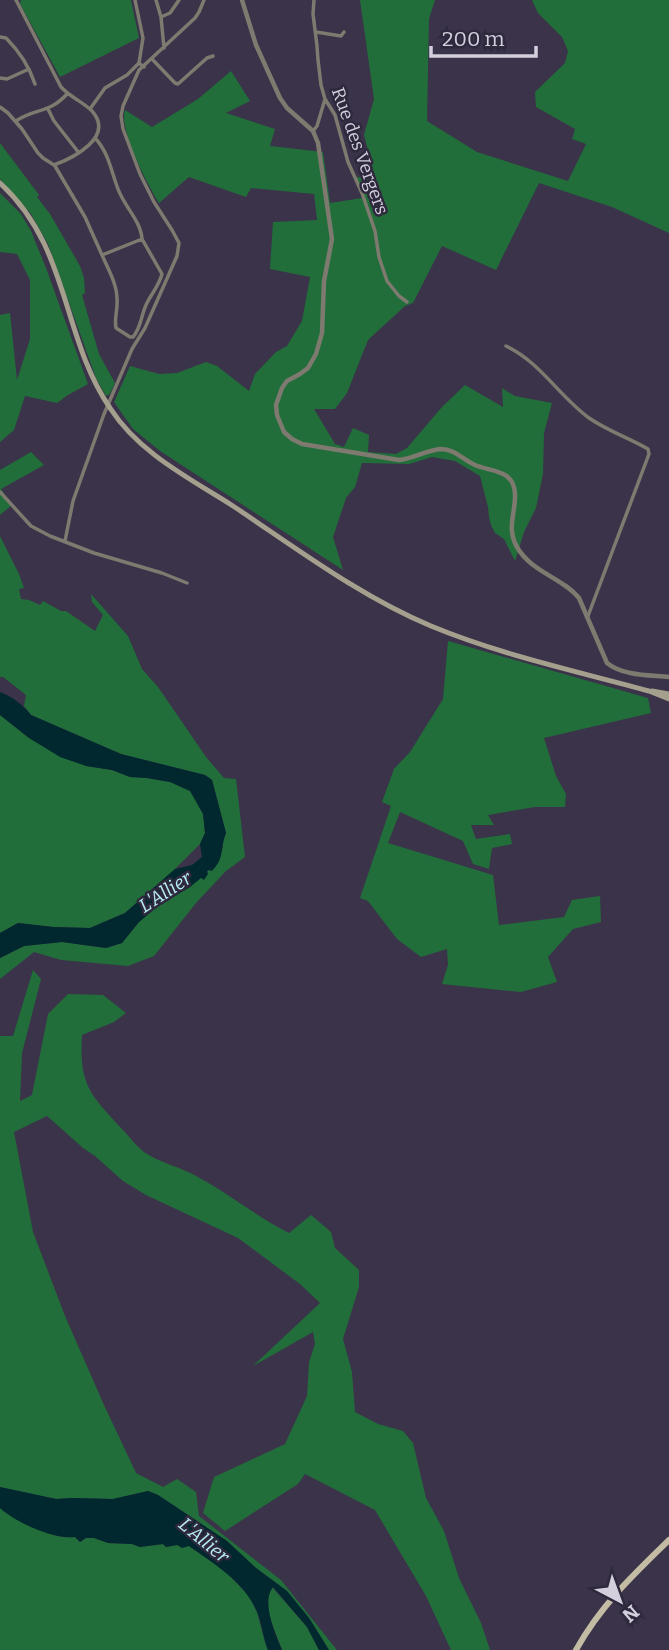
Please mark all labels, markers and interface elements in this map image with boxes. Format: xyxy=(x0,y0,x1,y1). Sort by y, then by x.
scale bar xyxy=(431,14,536,58)
text: 200 m xyxy=(442,26,505,52)
street label: Rue des Vergers xyxy=(327,85,393,217)
water label: L'Allier xyxy=(134,866,197,917)
water label: L'Allier xyxy=(174,1513,235,1568)
north arrow xyxy=(585,1566,655,1636)
text: N xyxy=(617,1600,644,1627)

